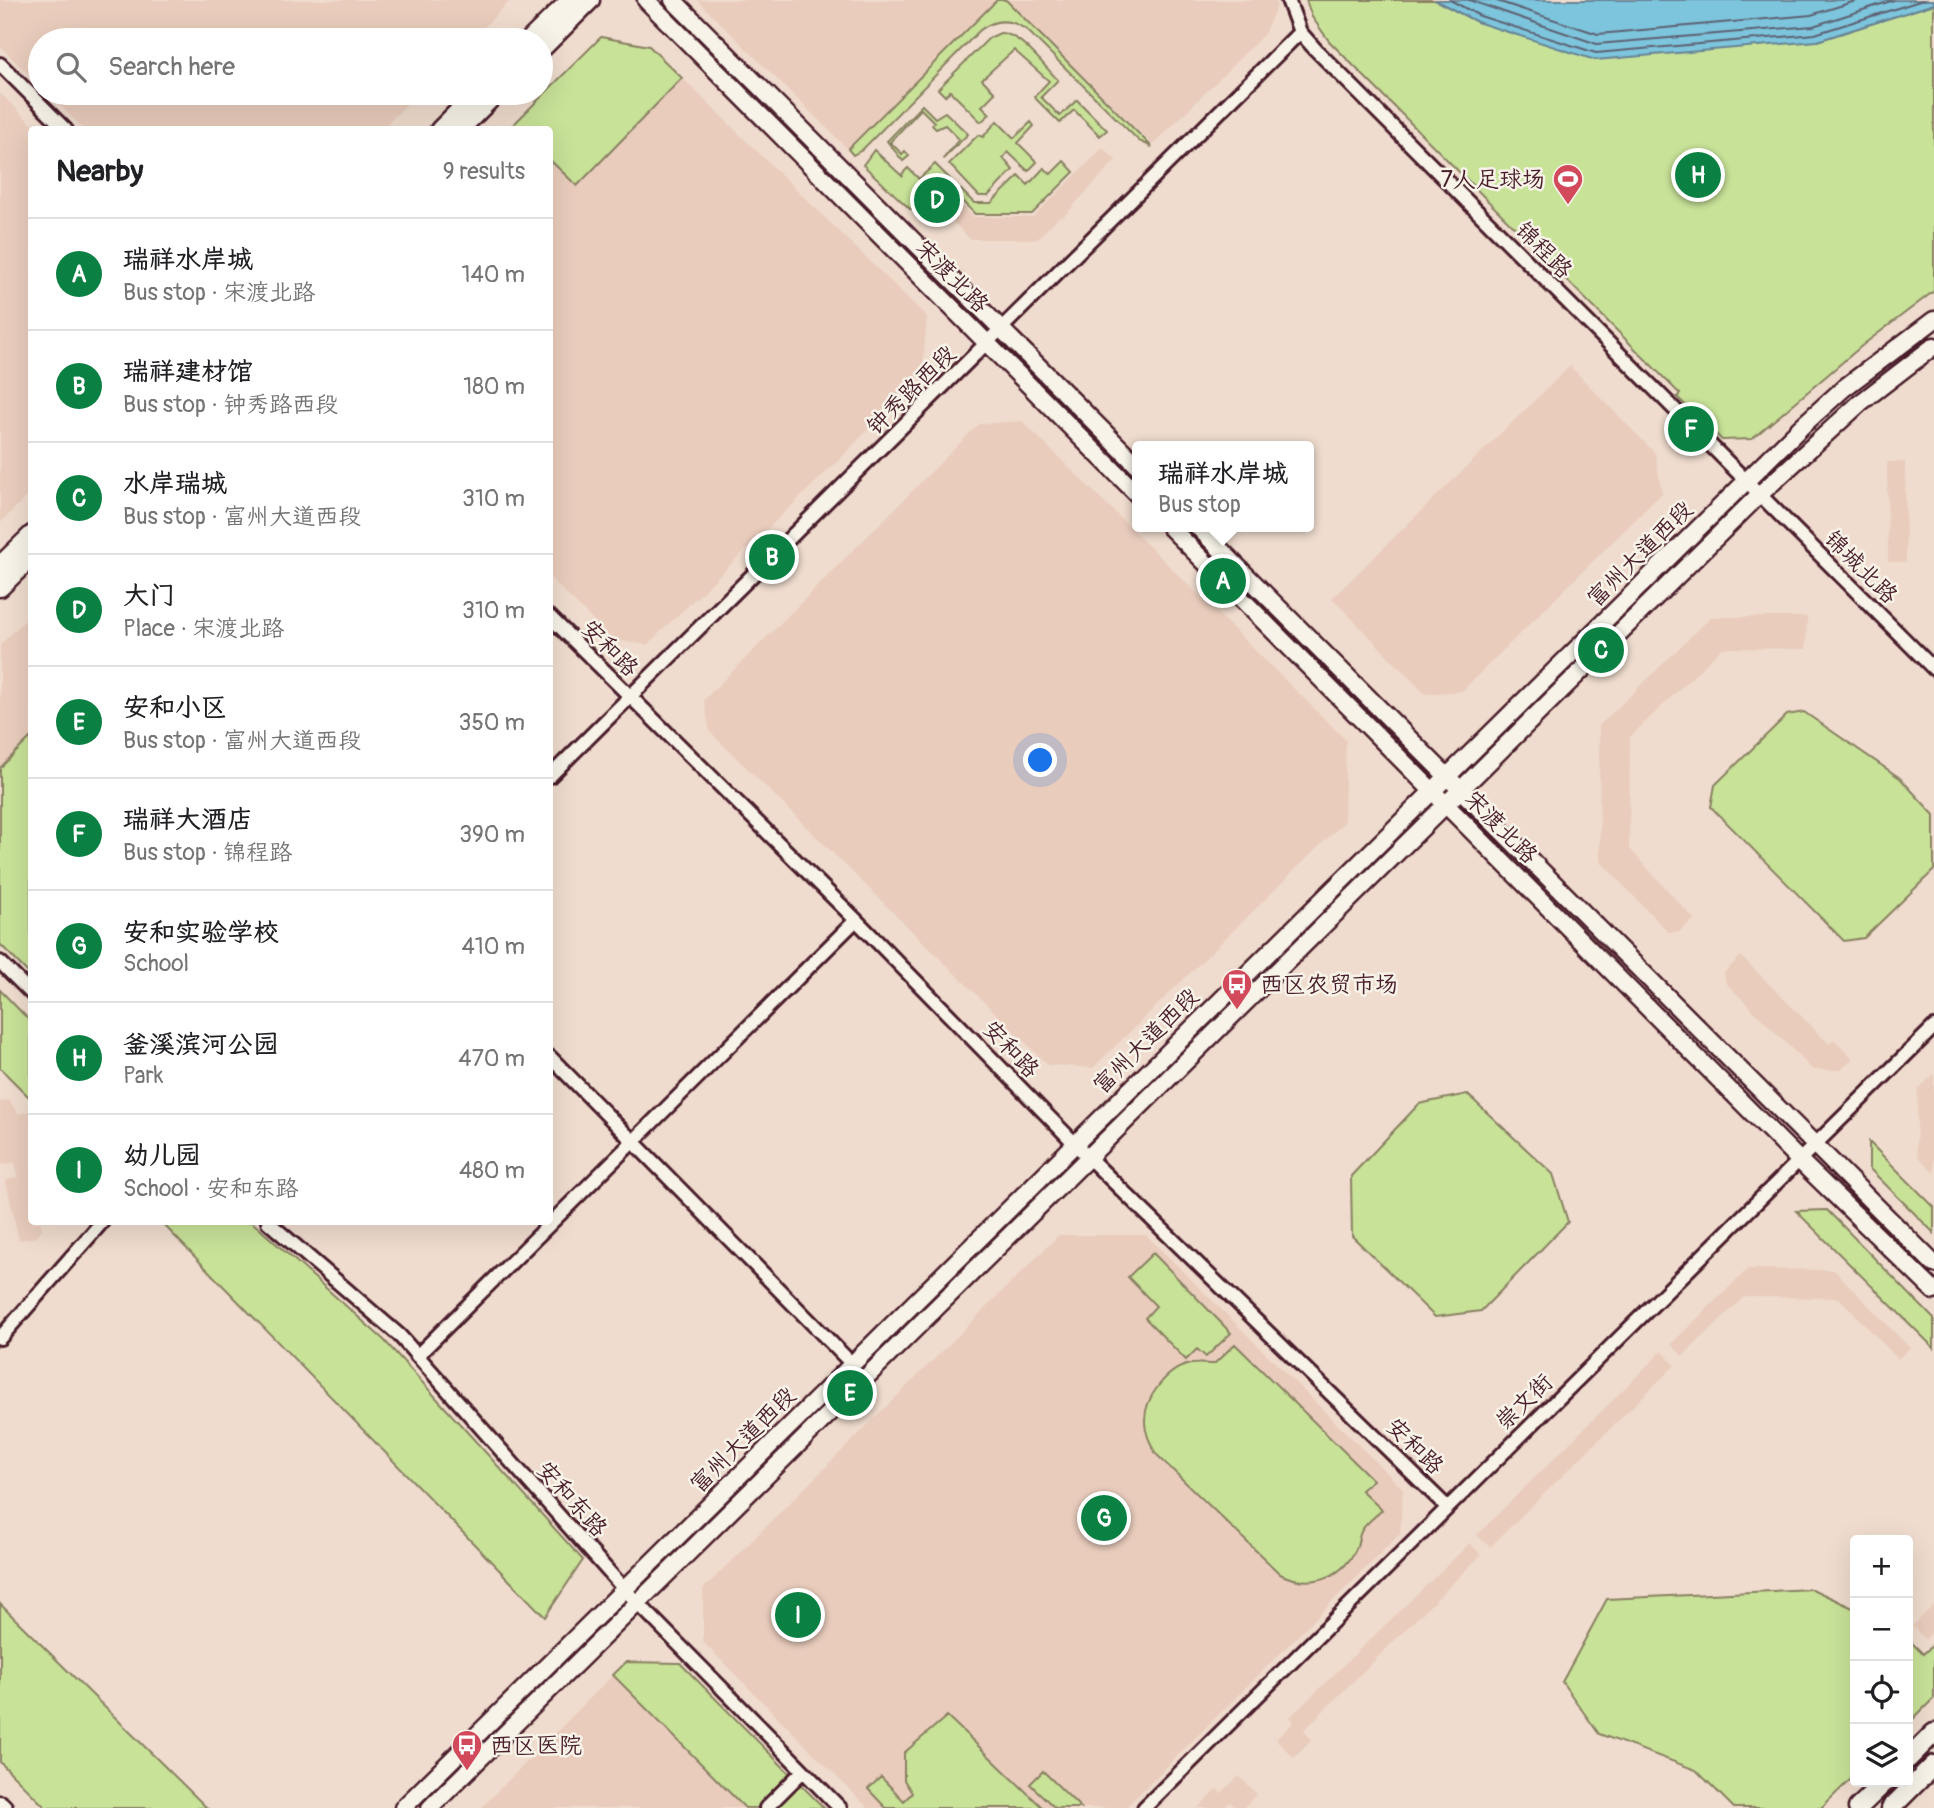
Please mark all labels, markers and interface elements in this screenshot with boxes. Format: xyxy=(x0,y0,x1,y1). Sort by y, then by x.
search box xyxy=(28,28,553,105)
icon: search xyxy=(52,48,90,86)
text: Search here xyxy=(108,51,235,83)
pin: H xyxy=(1675,149,1721,201)
text: Nearby xyxy=(56,153,143,190)
text: 9 results xyxy=(443,157,525,186)
sports icon: 7人足球场 xyxy=(1551,162,1585,206)
place label: 7人足球场 xyxy=(1441,165,1545,194)
pin: D xyxy=(914,174,960,226)
street label: 锦程路 xyxy=(1509,215,1579,285)
street label: 宋渡北路 xyxy=(909,233,995,319)
text: 瑞祥水岸城 xyxy=(123,244,253,276)
text: A xyxy=(72,260,86,289)
text: 140 m xyxy=(462,260,525,289)
text: Bus stop · 宋渡北路 xyxy=(123,278,315,307)
street label: 钟秀路西段 xyxy=(860,339,962,441)
text: 瑞祥建材馆 xyxy=(123,356,253,388)
text: B xyxy=(72,372,86,401)
text: 180 m xyxy=(463,372,525,401)
text: Bus stop · 钟秀路西段 xyxy=(123,390,338,419)
pin: F xyxy=(1668,403,1714,455)
popup xyxy=(1132,441,1314,532)
text: 瑞祥水岸城 xyxy=(1158,458,1288,490)
text: 水岸瑞城 xyxy=(123,468,227,500)
text: C xyxy=(72,484,86,513)
text: 310 m xyxy=(462,484,525,513)
text: Bus stop xyxy=(1158,490,1241,519)
street label: 富州大道西段 xyxy=(1581,495,1699,613)
text: Bus stop · 富州大道西段 xyxy=(123,502,361,531)
street label: 锦城北路 xyxy=(1818,524,1904,610)
pin: B xyxy=(749,531,795,583)
pin: A xyxy=(1200,555,1246,607)
text: 大门 xyxy=(123,580,175,612)
text: D xyxy=(72,596,86,625)
text: 310 m xyxy=(462,596,525,625)
street label: 安和路 xyxy=(575,613,645,683)
text: Place · 宋渡北路 xyxy=(123,614,284,643)
pin: C xyxy=(1578,624,1624,676)
text: 安和小区 xyxy=(123,692,227,724)
text: E xyxy=(73,708,85,737)
text: 350 m xyxy=(459,708,525,737)
text: Bus stop · 富州大道西段 xyxy=(123,726,361,755)
your location xyxy=(1023,743,1057,777)
street label: 宋渡北路 xyxy=(1458,784,1544,870)
text: 瑞祥大酒店 xyxy=(123,804,253,836)
text: F xyxy=(72,820,86,849)
text: 390 m xyxy=(459,820,525,849)
text: Bus stop · 锦程路 xyxy=(123,838,292,867)
text: 安和实验学校 xyxy=(123,917,279,949)
text: G xyxy=(71,932,87,961)
text: 410 m xyxy=(462,932,525,961)
text: School xyxy=(123,949,189,978)
bus stop icon: 西区农贸市场 xyxy=(1220,967,1254,1011)
place label: 西区农贸市场 xyxy=(1260,970,1398,999)
street label: 富州大道西段 xyxy=(1087,982,1205,1100)
street label: 安和路 xyxy=(977,1014,1045,1084)
text: 釜溪滨河公园 xyxy=(123,1029,279,1061)
text: H xyxy=(72,1044,86,1073)
text: 470 m xyxy=(458,1044,525,1073)
text: Park xyxy=(123,1061,163,1090)
text: 幼儿园 xyxy=(123,1140,201,1172)
text: I xyxy=(76,1156,82,1185)
text: 480 m xyxy=(459,1156,525,1185)
text: School · 安和东路 xyxy=(123,1174,298,1203)
pin: E xyxy=(827,1367,873,1419)
street label: 崇文街 xyxy=(1489,1368,1559,1436)
street label: 富州大道西段 xyxy=(684,1381,802,1499)
street label: 安和路 xyxy=(1380,1412,1450,1480)
street label: 安和东路 xyxy=(530,1455,614,1543)
pin: G xyxy=(1081,1492,1127,1544)
map controls xyxy=(1850,1535,1913,1787)
button: + xyxy=(1850,1535,1913,1598)
pin: I xyxy=(775,1589,821,1641)
button: − xyxy=(1850,1598,1913,1661)
button: locate xyxy=(1850,1661,1913,1724)
button: layers xyxy=(1850,1724,1913,1787)
bus stop icon: 西区医院 xyxy=(450,1728,484,1772)
place label: 西区医院 xyxy=(490,1731,582,1760)

